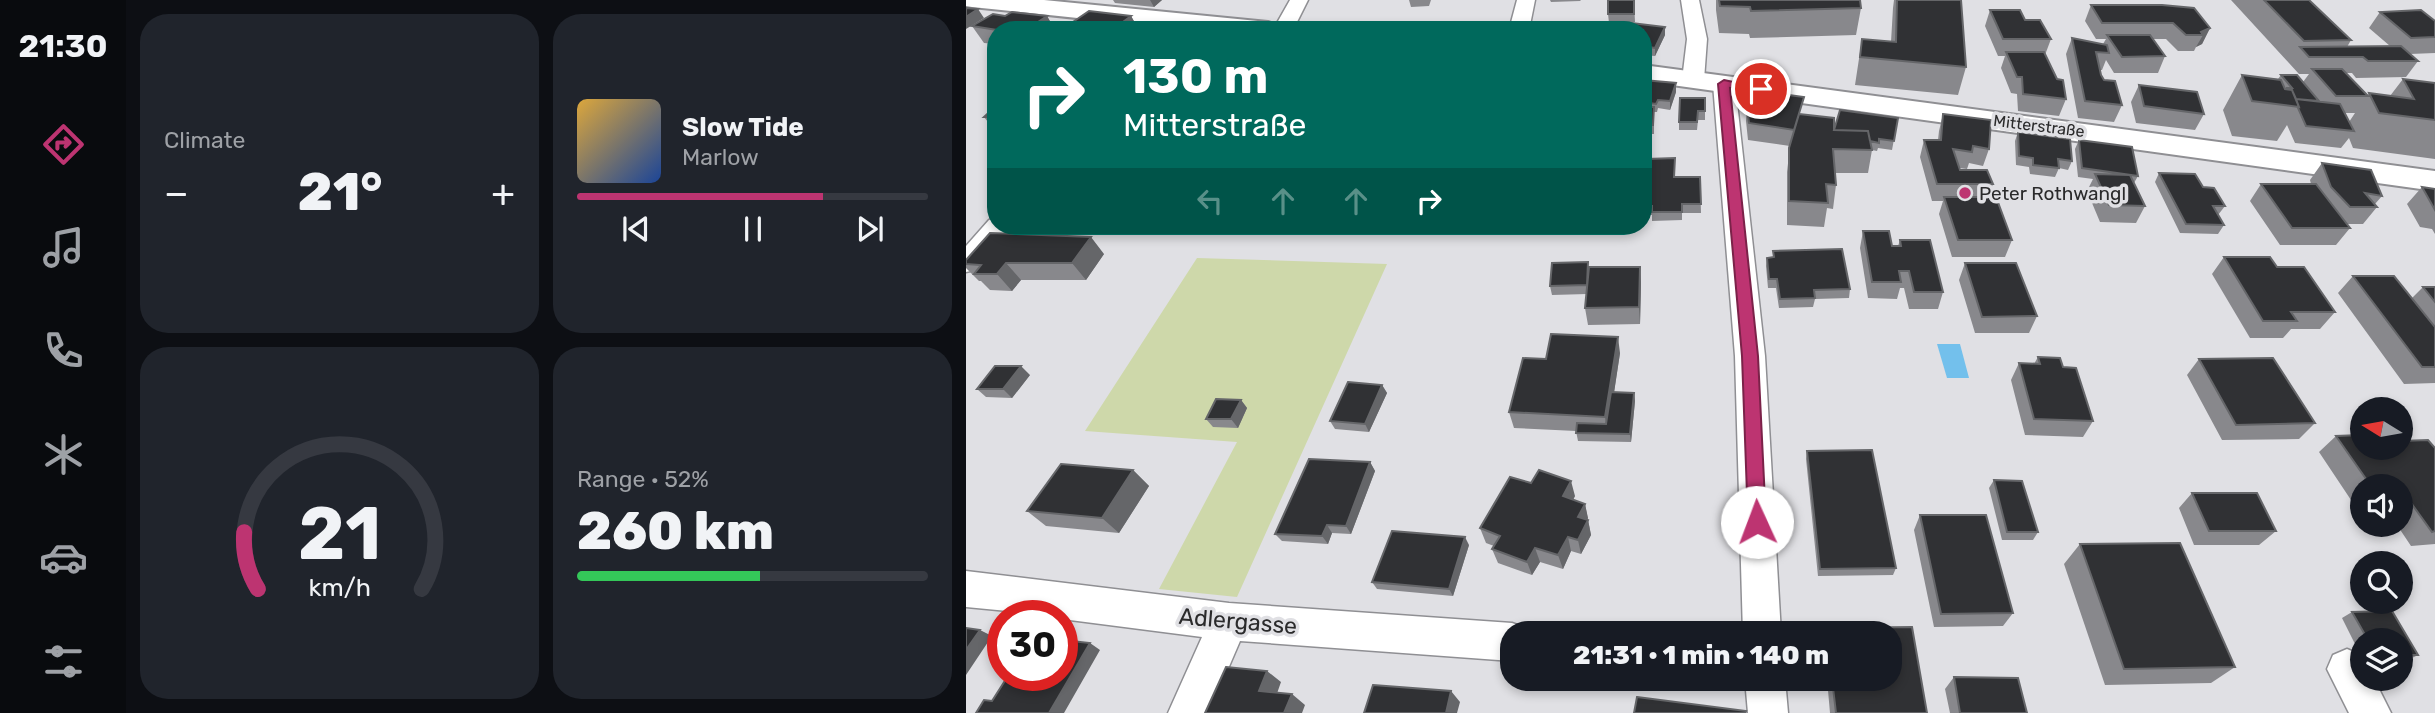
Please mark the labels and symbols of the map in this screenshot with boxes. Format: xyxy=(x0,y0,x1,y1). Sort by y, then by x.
pin xyxy=(1731,59,1791,119)
street label: Mitterstraße xyxy=(1992,111,2086,141)
place label: Peter Rothwangl xyxy=(1979,182,2126,205)
marker: Peter Rothwangl xyxy=(1957,185,1973,201)
north arrow xyxy=(2350,397,2413,460)
position arrow xyxy=(1720,485,1794,559)
speed limit sign: 30 xyxy=(987,600,1078,691)
street label: Adlergasse xyxy=(1178,602,1298,640)

